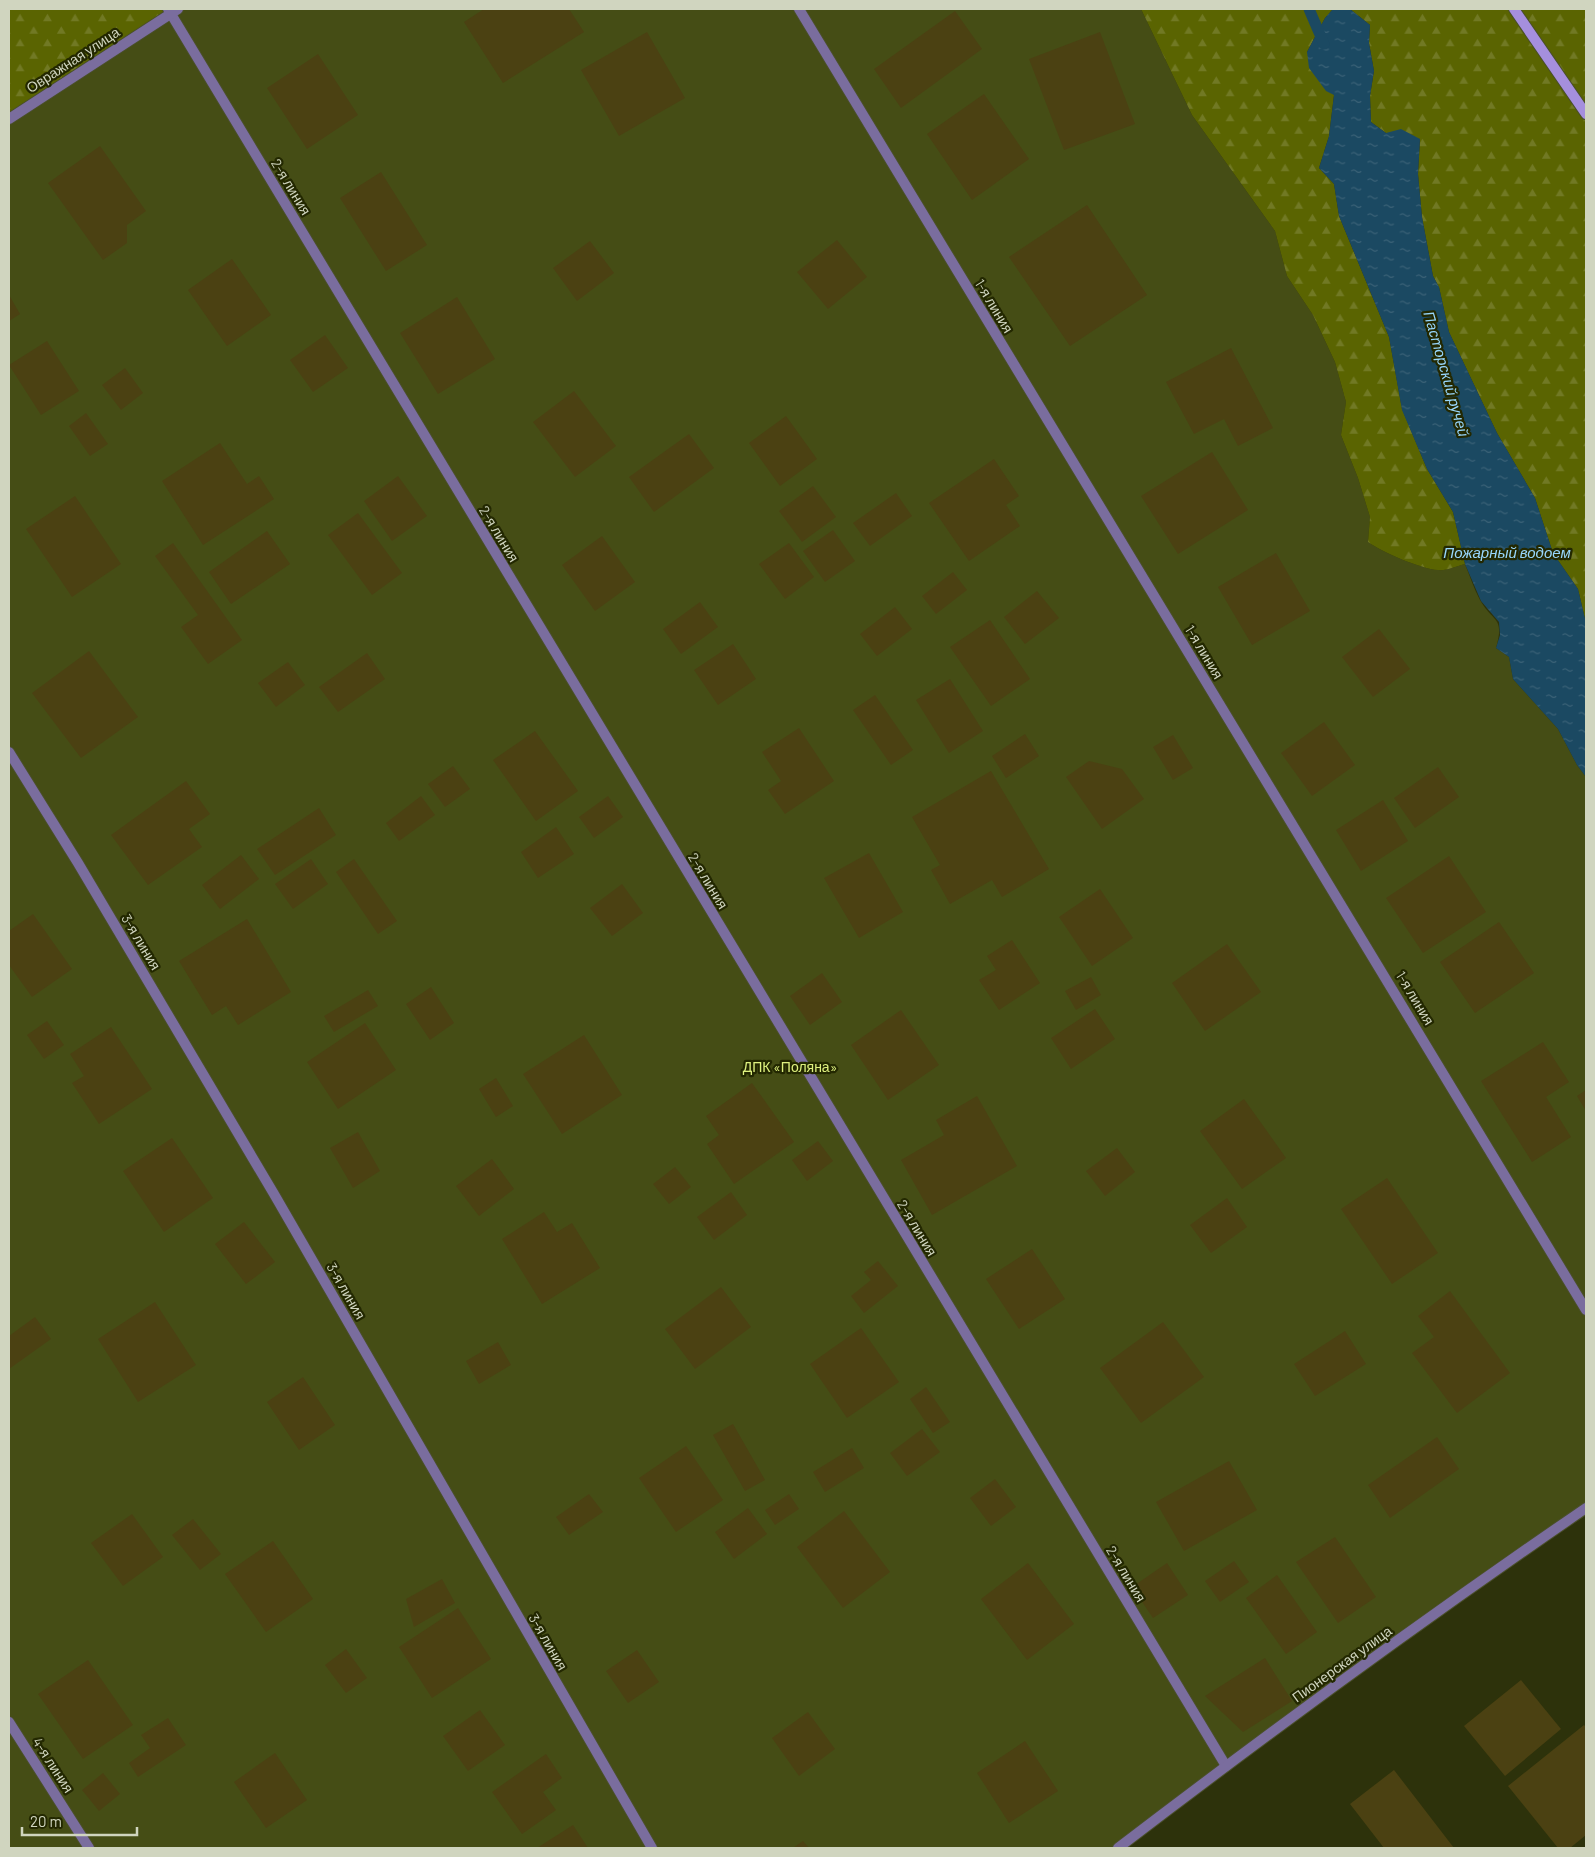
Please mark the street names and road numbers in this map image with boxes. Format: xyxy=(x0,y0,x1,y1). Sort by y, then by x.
street label: Овражная улица xyxy=(23,23,123,96)
street label: 2-я линия xyxy=(268,156,315,218)
street label: 1-я линия xyxy=(972,276,1017,336)
street label: 2-я линия xyxy=(476,503,523,565)
street label: 1-я линия xyxy=(1182,622,1227,682)
street label: 2-я линия xyxy=(685,850,732,912)
street label: 3-я линия xyxy=(118,911,165,973)
street label: 1-я линия xyxy=(1393,968,1438,1028)
street label: 2-я линия xyxy=(894,1197,941,1259)
street label: 3-я линия xyxy=(324,1260,369,1322)
street label: 2-я линия xyxy=(1103,1543,1150,1605)
street label: 3-я линия xyxy=(526,1611,571,1673)
street label: Пионерская улица xyxy=(1289,1622,1395,1705)
street label: 4-я линия xyxy=(29,1734,78,1796)

